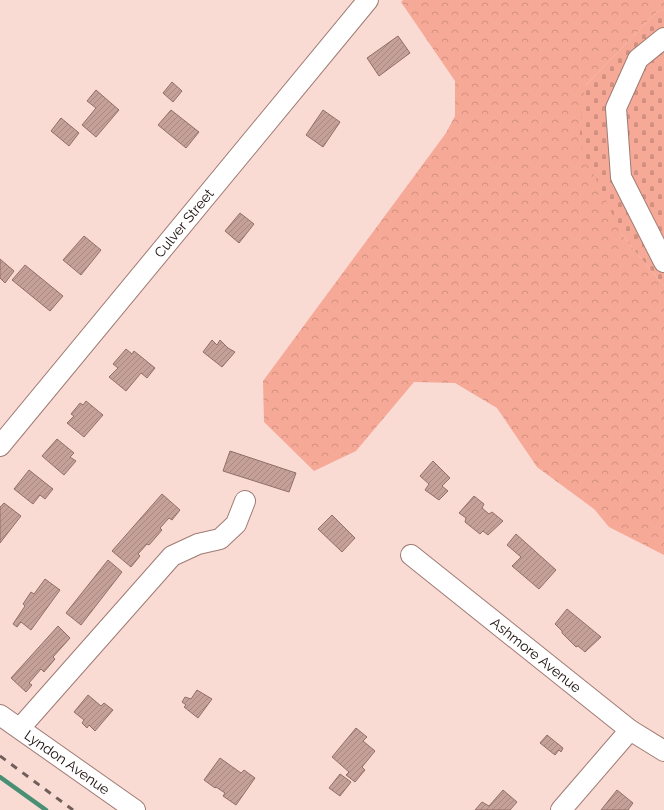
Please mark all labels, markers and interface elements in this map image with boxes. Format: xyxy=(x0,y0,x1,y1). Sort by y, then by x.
street label: Culver Street xyxy=(151,185,217,261)
street label: Ashmore Avenue xyxy=(488,614,584,696)
street label: Lyndon Avenue xyxy=(21,727,113,798)

